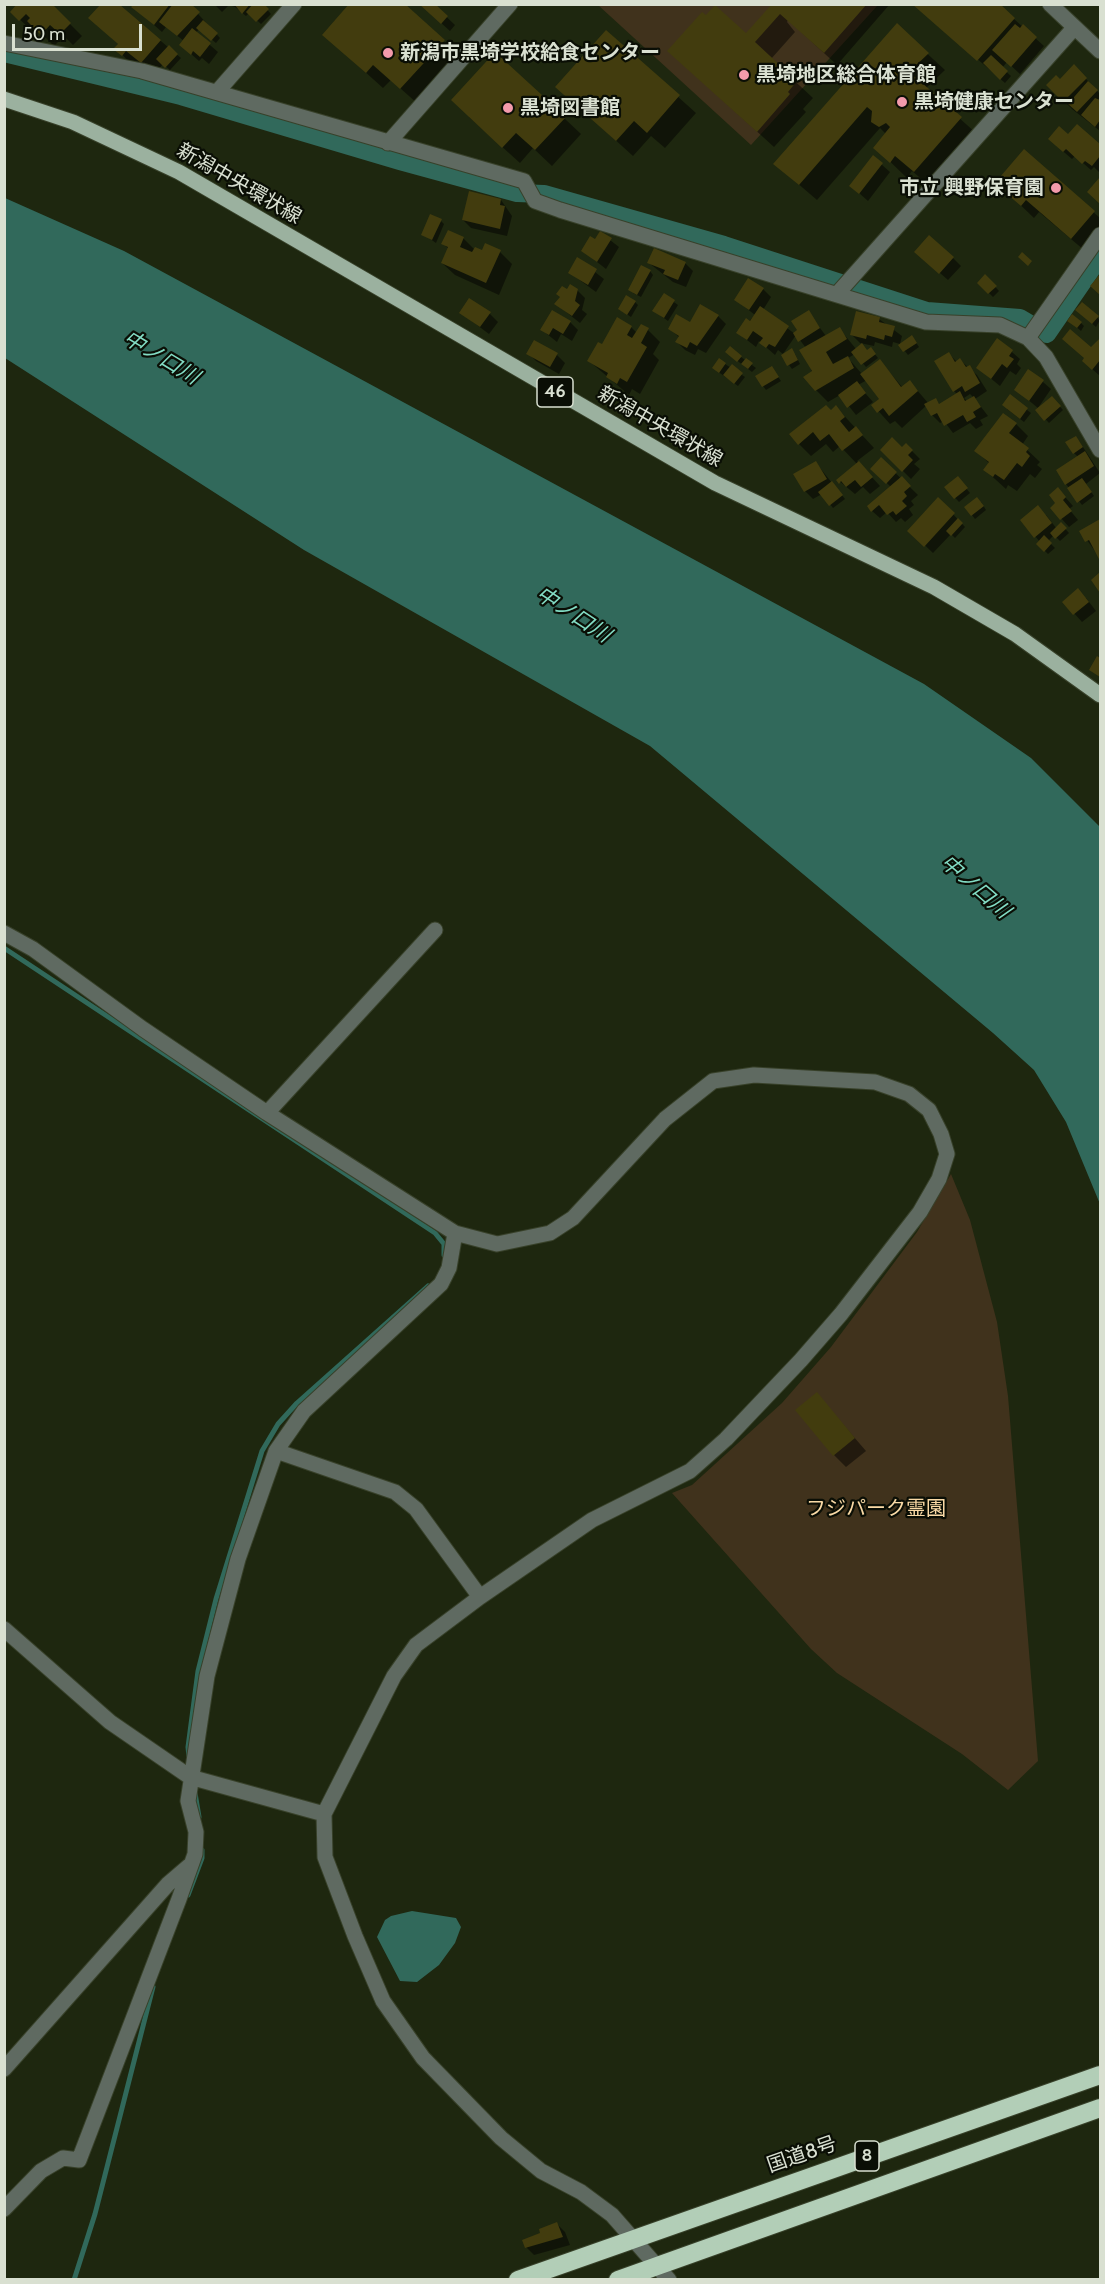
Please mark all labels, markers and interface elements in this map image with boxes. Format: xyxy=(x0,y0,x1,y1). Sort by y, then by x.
scale bar xyxy=(15,12,146,50)
text: 50 m xyxy=(23,23,65,45)
place label: 新潟市黒埼学校給食センター xyxy=(400,41,660,65)
marker: 新潟市黒埼学校給食センター xyxy=(381,46,395,60)
place label: 黒埼地区総合体育館 xyxy=(756,63,936,87)
marker: 黒埼地区総合体育館 xyxy=(737,68,751,82)
place label: 黒埼健康センター xyxy=(914,90,1074,114)
marker: 黒埼健康センター xyxy=(895,95,909,109)
place label: 黒埼図書館 xyxy=(520,96,620,120)
marker: 黒埼図書館 xyxy=(501,101,515,115)
street label: 新潟中央環状線 xyxy=(172,139,306,229)
place label: 市立 興野保育園 xyxy=(900,176,1044,200)
marker: 市立 興野保育園 xyxy=(1049,181,1063,195)
water label: 中ノ口川 xyxy=(119,326,203,390)
road number: 46 xyxy=(537,377,573,407)
street label: 新潟中央環状線 xyxy=(593,382,727,472)
water label: 中ノ口川 xyxy=(531,582,615,648)
water label: 中ノ口川 xyxy=(935,850,1015,924)
park label: フジパーク霊園 xyxy=(806,1497,946,1521)
street label: 国道8号 xyxy=(764,2132,840,2178)
road number: 8 xyxy=(855,2141,879,2171)

